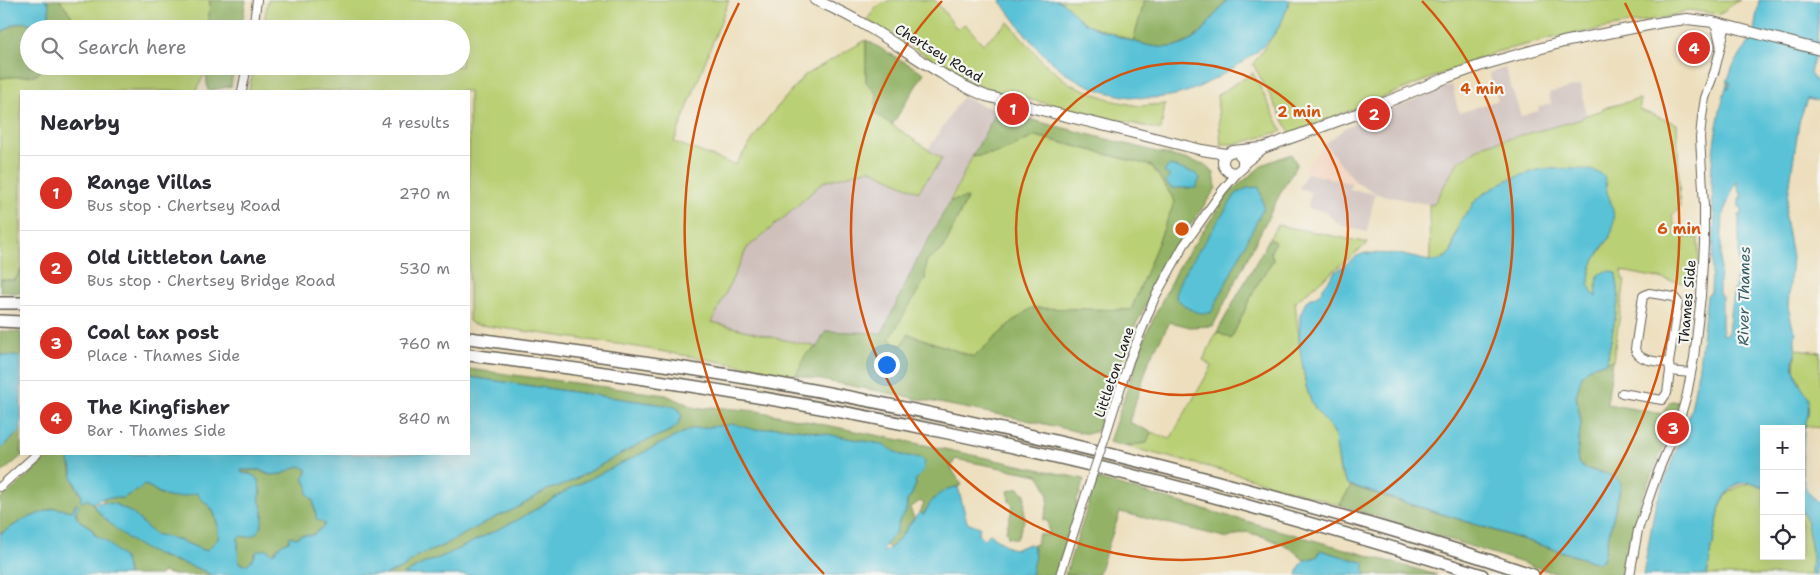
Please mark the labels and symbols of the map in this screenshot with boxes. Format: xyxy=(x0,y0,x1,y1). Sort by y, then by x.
street label: Chertsey Road xyxy=(892,20,986,86)
pin: 4 xyxy=(1678,29,1710,67)
text: 4 min xyxy=(1460,79,1504,99)
pin: 1 xyxy=(997,90,1029,128)
pin: 2 xyxy=(1358,95,1390,133)
text: 2 min xyxy=(1277,102,1321,122)
text: 6 min xyxy=(1657,219,1701,239)
centre of rings xyxy=(1173,220,1191,238)
water label: River Thames xyxy=(1733,246,1755,346)
street label: Thames Side xyxy=(1674,259,1700,345)
street label: Littleton Lane xyxy=(1090,324,1138,420)
your location xyxy=(874,352,900,378)
pin: 3 xyxy=(1657,409,1689,447)

